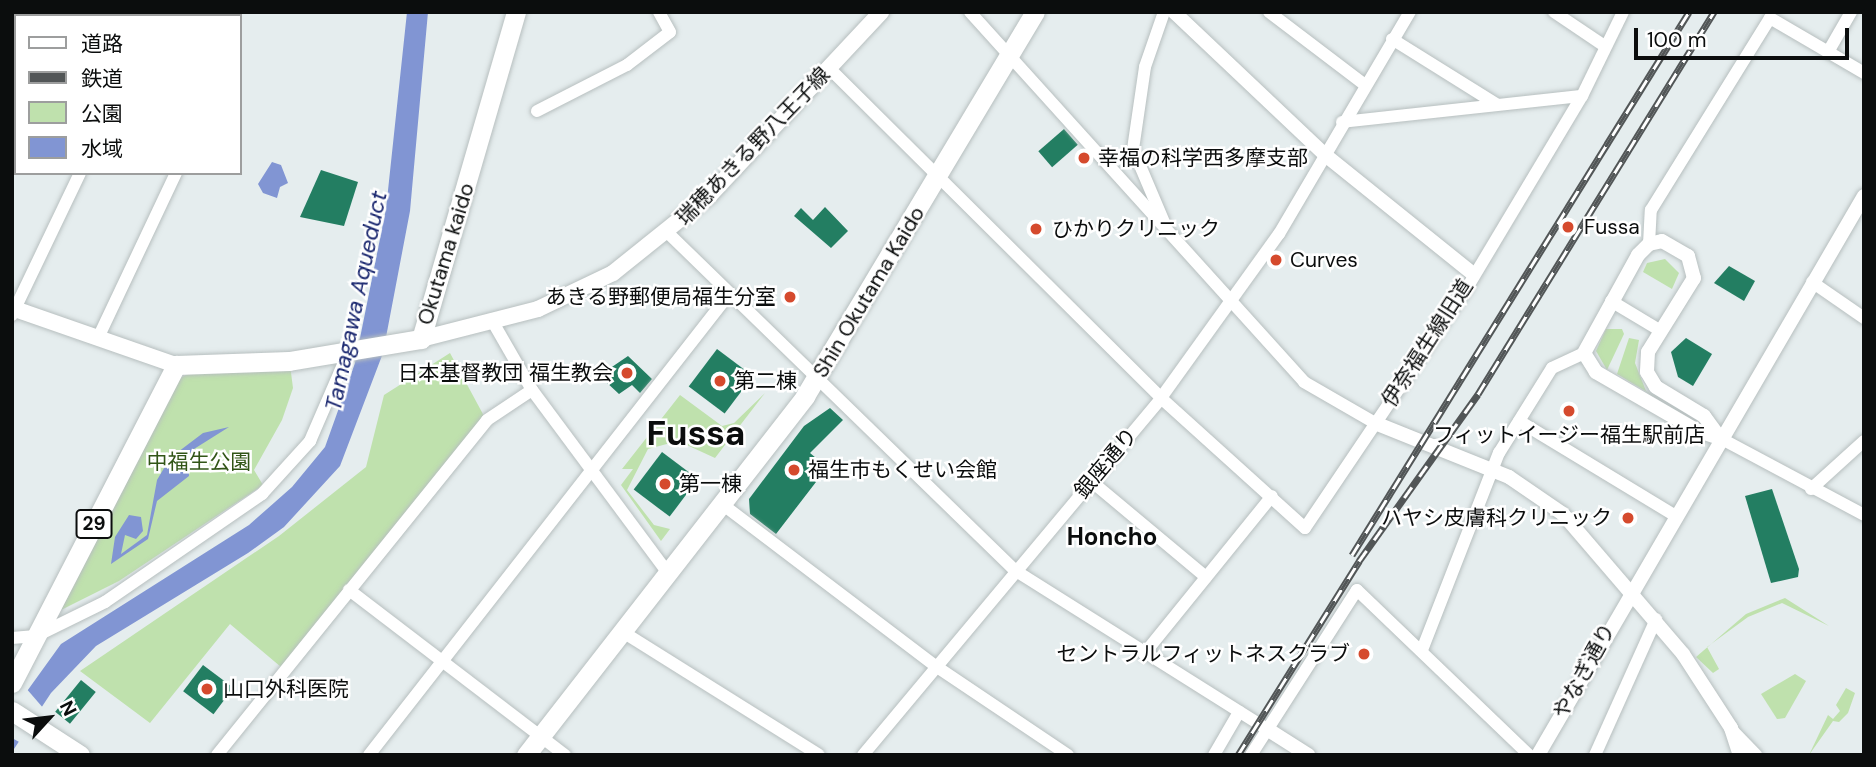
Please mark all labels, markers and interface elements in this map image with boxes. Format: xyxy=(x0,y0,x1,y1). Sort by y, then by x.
legend xyxy=(14,14,242,175)
scale bar xyxy=(1638,14,1853,58)
text: 100 m xyxy=(1647,26,1707,54)
text: 道路 xyxy=(81,30,123,58)
street label: 瑞穂あきる野八王子線 xyxy=(671,62,835,230)
text: 鉄道 xyxy=(81,65,123,93)
text: 公園 xyxy=(81,100,123,128)
text: 水域 xyxy=(81,135,123,163)
place label: 幸福の科学西多摩支部 xyxy=(1098,145,1308,171)
marker: 幸福の科学西多摩支部 xyxy=(1076,150,1092,166)
street label: Okutama kaido xyxy=(412,180,480,328)
water label: Tamagawa Aqueduct xyxy=(319,188,393,414)
street label: Shin Okutama Kaido xyxy=(808,202,930,382)
place label: Fussa xyxy=(1584,214,1640,240)
place label: ひかりクリニック xyxy=(1052,216,1220,242)
marker: Fussa xyxy=(1558,217,1578,237)
marker: ひかりクリニック xyxy=(1026,219,1046,239)
place label: Curves xyxy=(1290,247,1358,273)
marker: Curves xyxy=(1268,252,1284,268)
street label: 伊奈福生線旧道 xyxy=(1376,274,1478,412)
place label: あきる野郵便局福生分室 xyxy=(545,284,776,310)
marker: あきる野郵便局福生分室 xyxy=(782,289,798,305)
place label: 日本基督教団 福生教会 xyxy=(397,360,613,386)
marker: 日本基督教団 福生教会 xyxy=(619,365,635,381)
place label: 第二棟 xyxy=(734,368,797,394)
marker: 第二棟 xyxy=(712,373,728,389)
marker: フィットイージー福生駅前店 xyxy=(1561,403,1577,419)
district label: Fussa xyxy=(647,412,745,454)
place label: フィットイージー福生駅前店 xyxy=(1433,422,1705,448)
street label: 銀座通り xyxy=(1069,423,1143,503)
park label: 中福生公園 xyxy=(147,449,251,475)
place label: 福生市もくせい会館 xyxy=(808,457,997,483)
marker: 福生市もくせい会館 xyxy=(786,462,802,478)
place label: 第一棟 xyxy=(679,471,742,497)
marker: 第一棟 xyxy=(657,476,673,492)
place label: ハヤシ皮膚科クリニック xyxy=(1381,505,1612,531)
marker: ハヤシ皮膚科クリニック xyxy=(1618,508,1638,528)
road number: 29 xyxy=(75,509,113,540)
district label: Honcho xyxy=(1067,523,1157,551)
street label: やなぎ通り xyxy=(1548,619,1620,723)
place label: セントラルフィットネスクラブ xyxy=(1056,641,1350,667)
marker: セントラルフィットネスクラブ xyxy=(1356,646,1372,662)
place label: 山口外科医院 xyxy=(223,676,349,702)
marker: 山口外科医院 xyxy=(197,679,217,699)
north arrow xyxy=(14,683,84,753)
text: N xyxy=(54,696,82,720)

